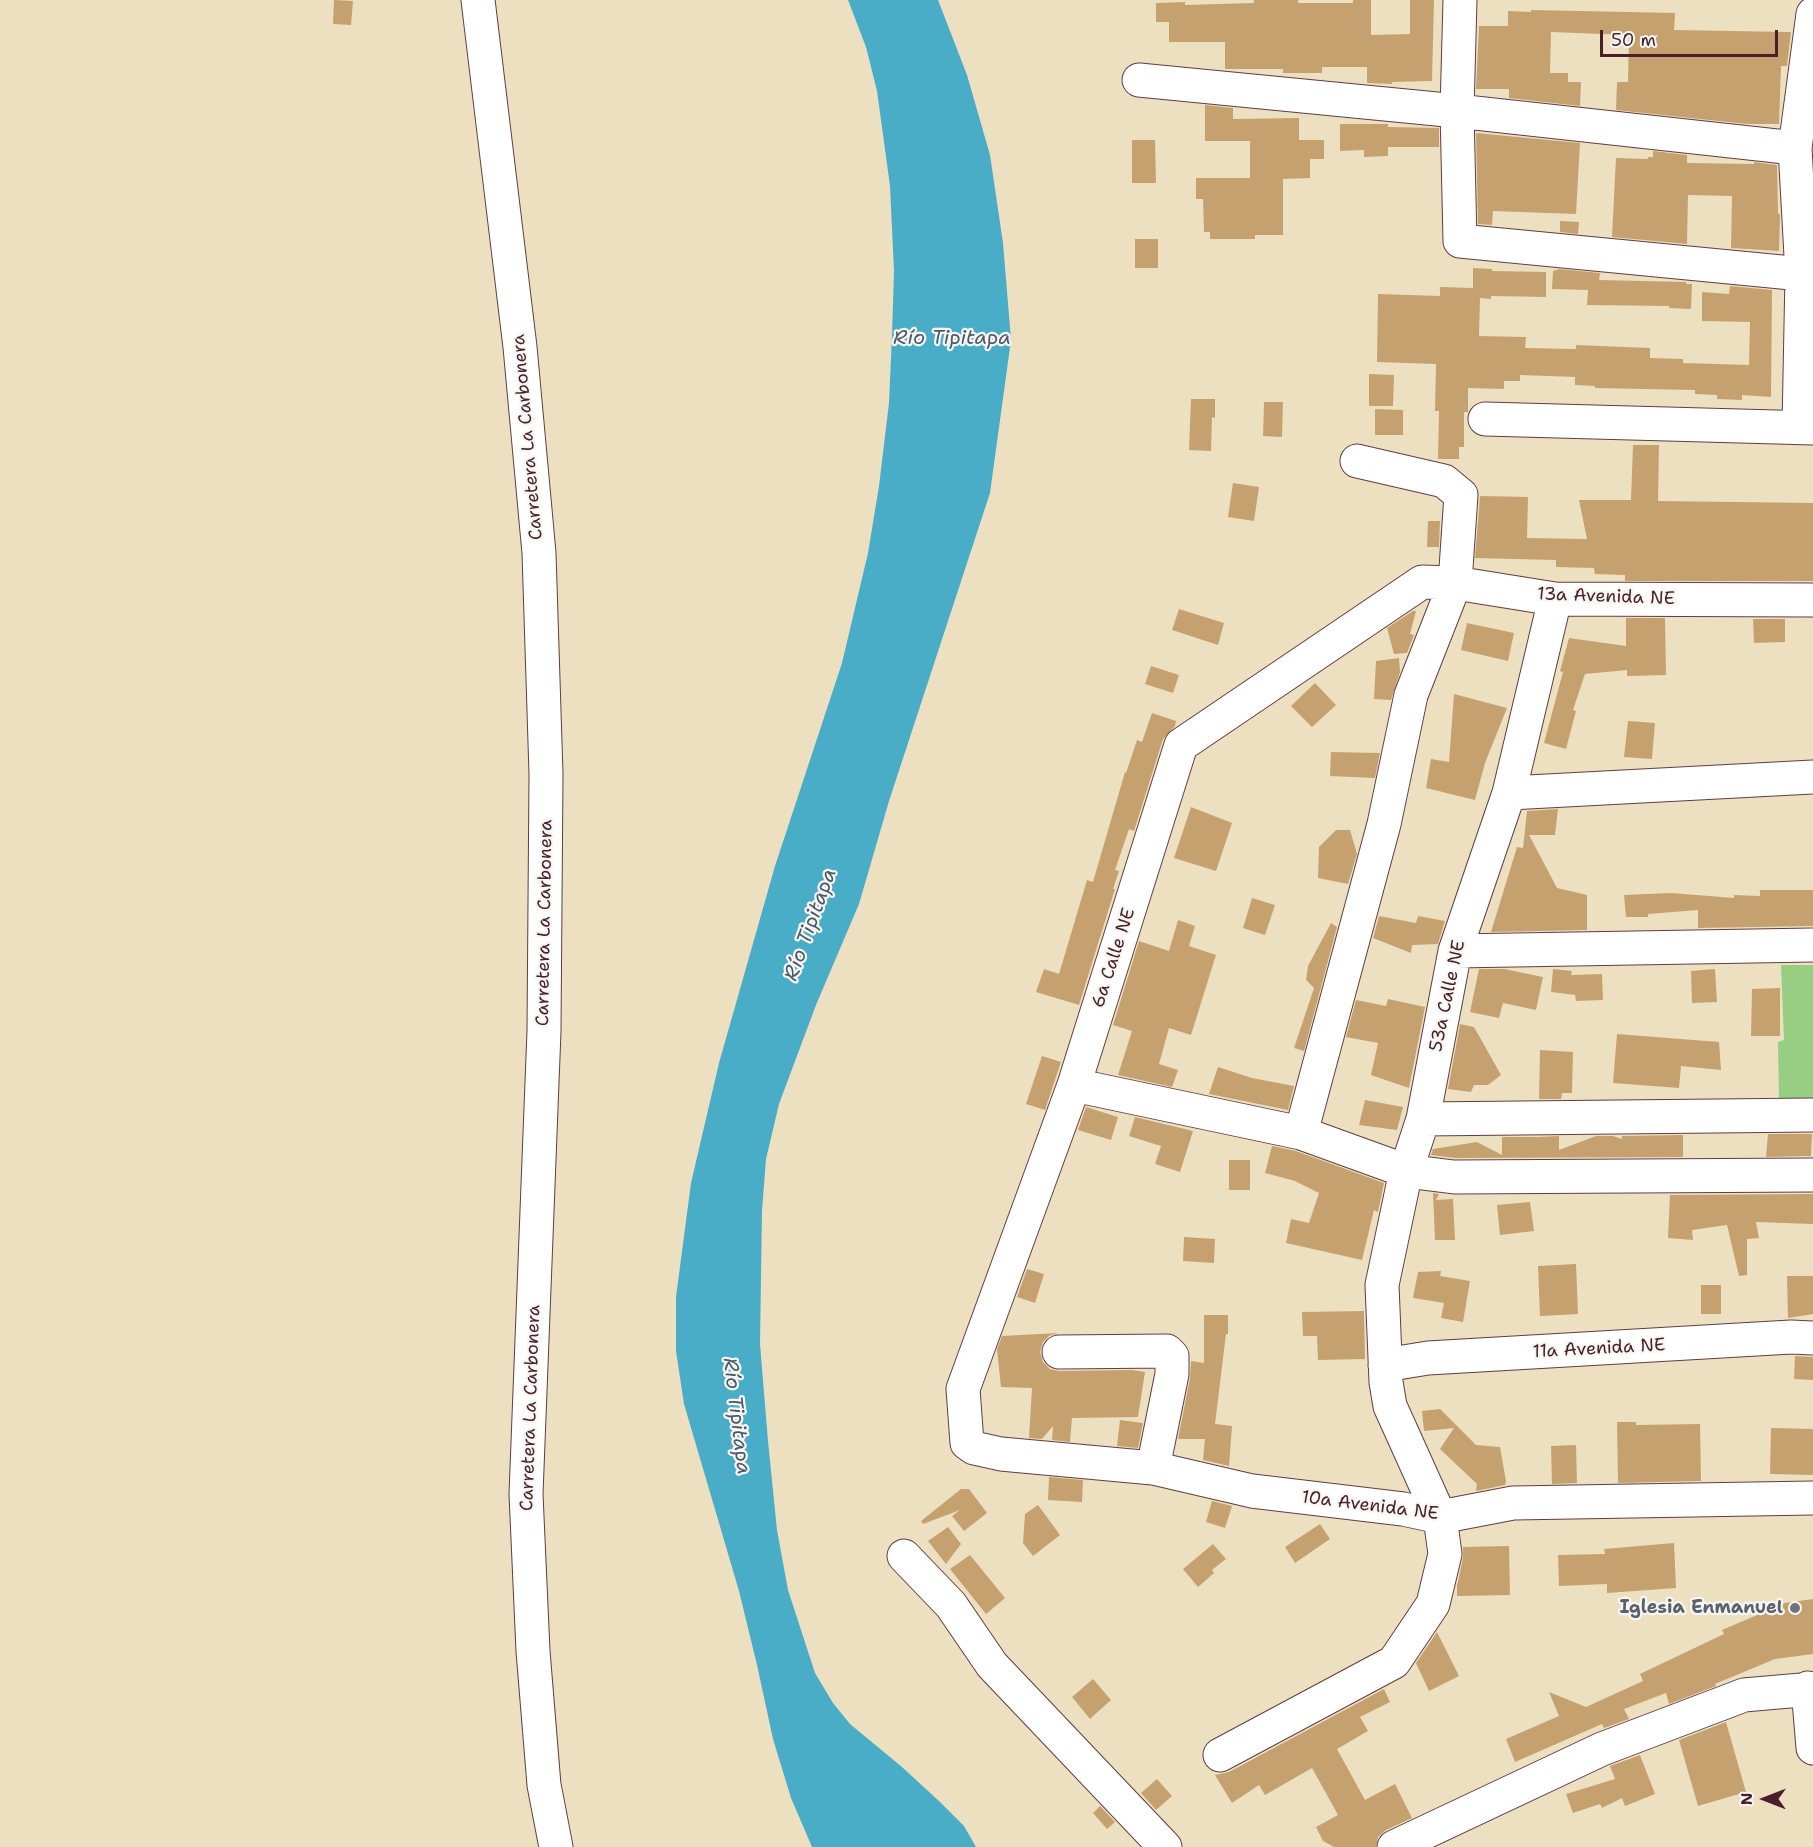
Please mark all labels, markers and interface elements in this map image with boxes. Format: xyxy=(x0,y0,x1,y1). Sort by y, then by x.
scale bar xyxy=(1603,18,1782,56)
text: 50 m xyxy=(1611,28,1656,52)
water label: Río Tipitapa xyxy=(893,327,1011,351)
street label: Carretera La Carbonera xyxy=(508,333,548,541)
street label: 13a Avenida NE xyxy=(1537,584,1675,610)
street label: Carretera La Carbonera xyxy=(532,820,558,1026)
water label: Río Tipitapa xyxy=(780,866,842,984)
street label: 6a Calle NE xyxy=(1088,905,1140,1011)
street label: 53a Calle NE xyxy=(1426,938,1470,1054)
street label: Carretera La Carbonera xyxy=(517,1304,545,1512)
street label: 11a Avenida NE xyxy=(1532,1335,1666,1363)
water label: Río Tipitapa xyxy=(717,1356,755,1476)
street label: 10a Avenida NE xyxy=(1300,1487,1440,1525)
place label: Iglesia Enmanuel xyxy=(1620,1597,1783,1619)
marker: Iglesia Enmanuel xyxy=(1788,1601,1802,1615)
north arrow xyxy=(1735,1769,1795,1829)
text: N xyxy=(1736,1793,1757,1805)

